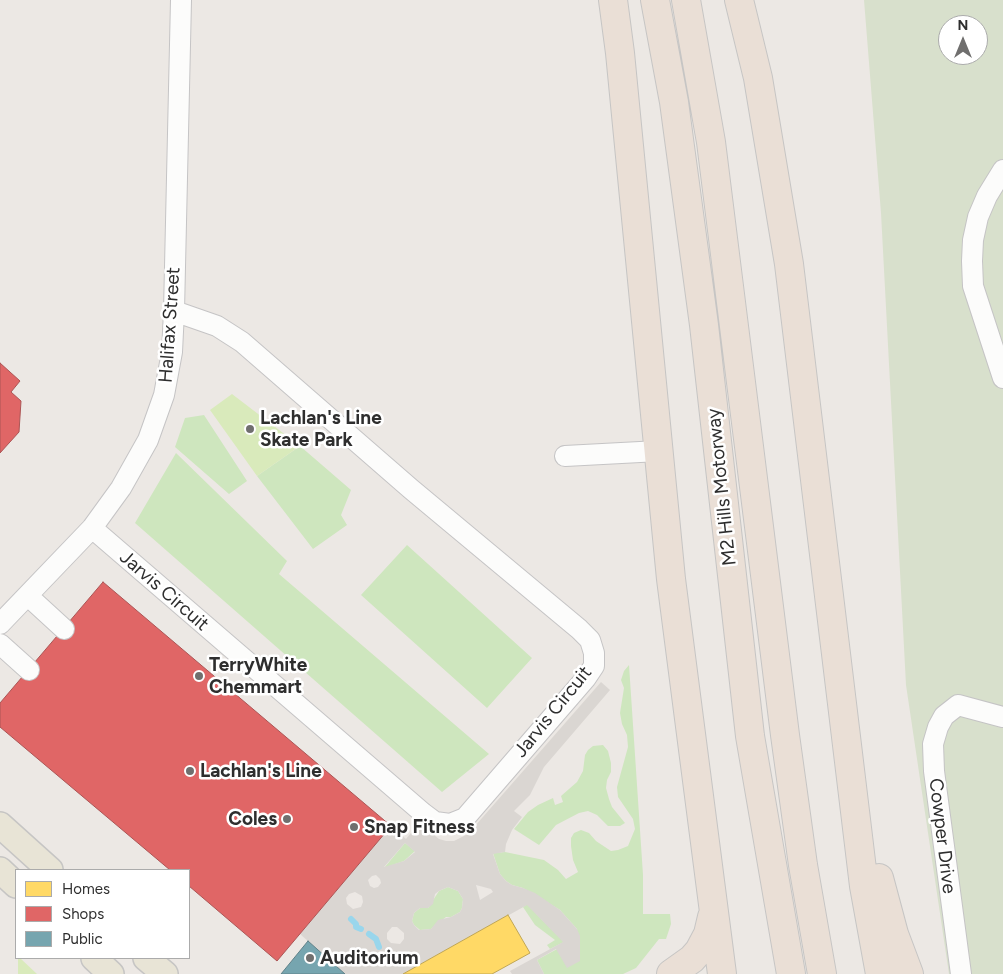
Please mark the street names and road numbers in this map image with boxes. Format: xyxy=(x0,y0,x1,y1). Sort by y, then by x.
street label: Halifax Street xyxy=(155,266,185,384)
street label: M2 Hills Motorway xyxy=(702,407,742,567)
street label: Jarvis Circuit xyxy=(115,546,213,636)
street label: Jarvis Circuit xyxy=(509,662,597,762)
street label: Cowper Drive xyxy=(924,777,960,895)

